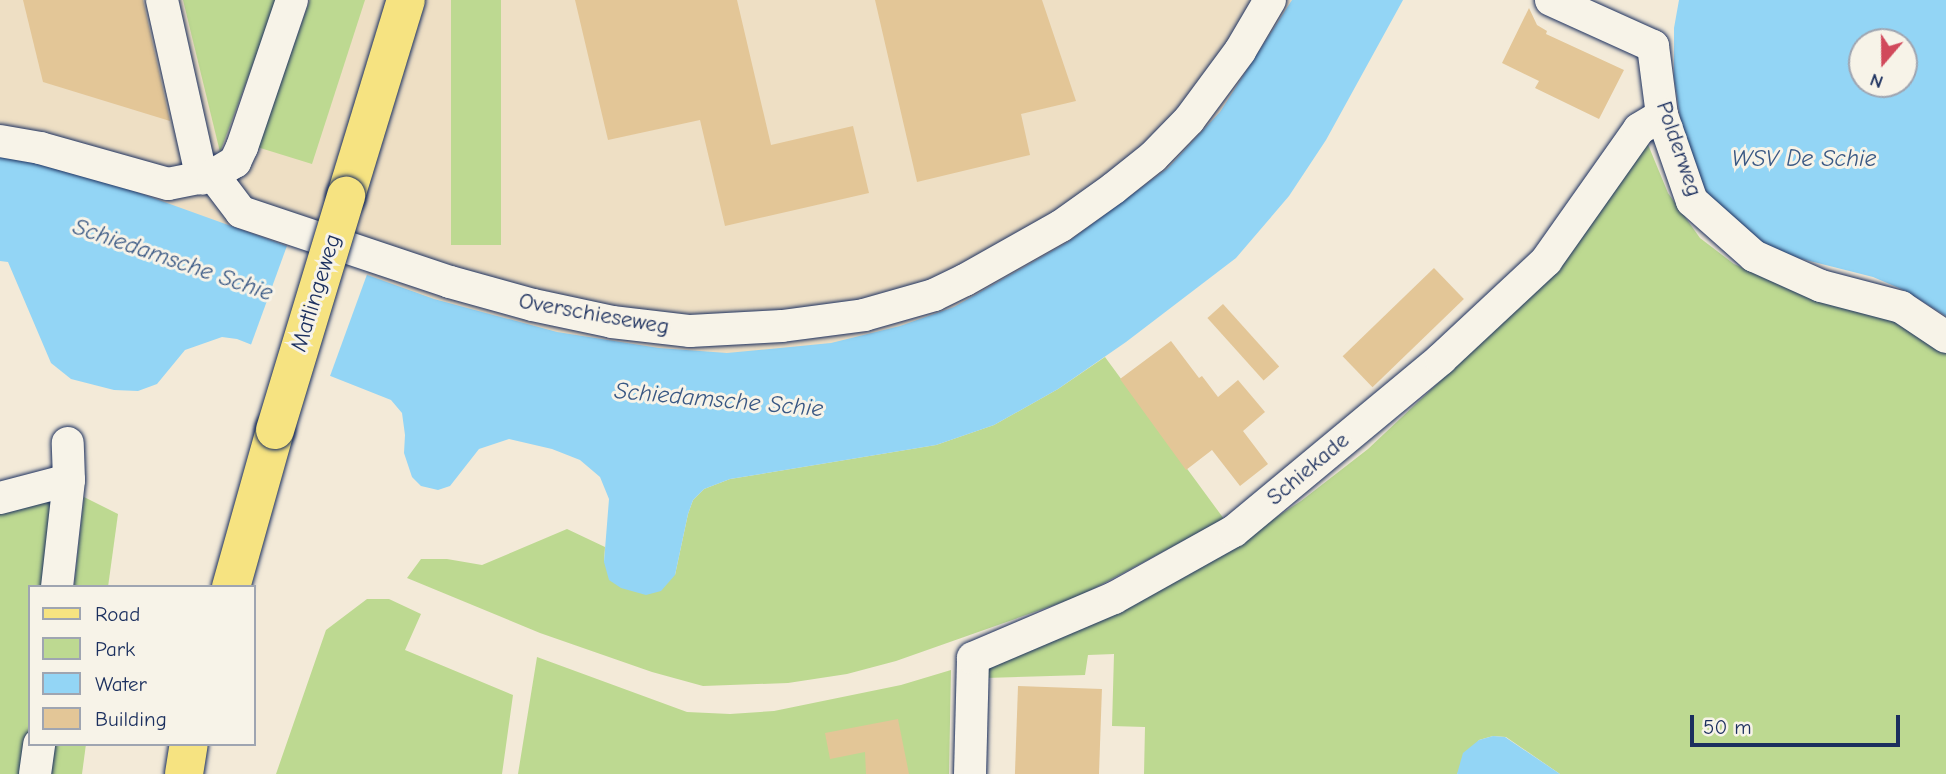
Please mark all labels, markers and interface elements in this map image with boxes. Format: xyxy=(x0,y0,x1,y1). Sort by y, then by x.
north arrow xyxy=(1848,28,1918,98)
text: N xyxy=(1867,68,1886,93)
street label: Polderweg xyxy=(1650,98,1708,200)
water label: WSV De Schie xyxy=(1731,145,1877,173)
water label: Schiedamsche Schie xyxy=(69,212,277,308)
street label: Matlingeweg xyxy=(285,231,347,355)
street label: Overschieseweg xyxy=(517,287,671,341)
water label: Schiedamsche Schie xyxy=(613,377,825,423)
street label: Schiekade xyxy=(1261,427,1355,511)
legend xyxy=(28,585,256,746)
text: Road xyxy=(95,602,140,626)
text: Park xyxy=(95,637,135,661)
text: Water xyxy=(95,672,147,696)
scale bar xyxy=(1694,700,1904,744)
text: Building xyxy=(95,707,167,731)
text: 50 m xyxy=(1703,715,1752,739)

